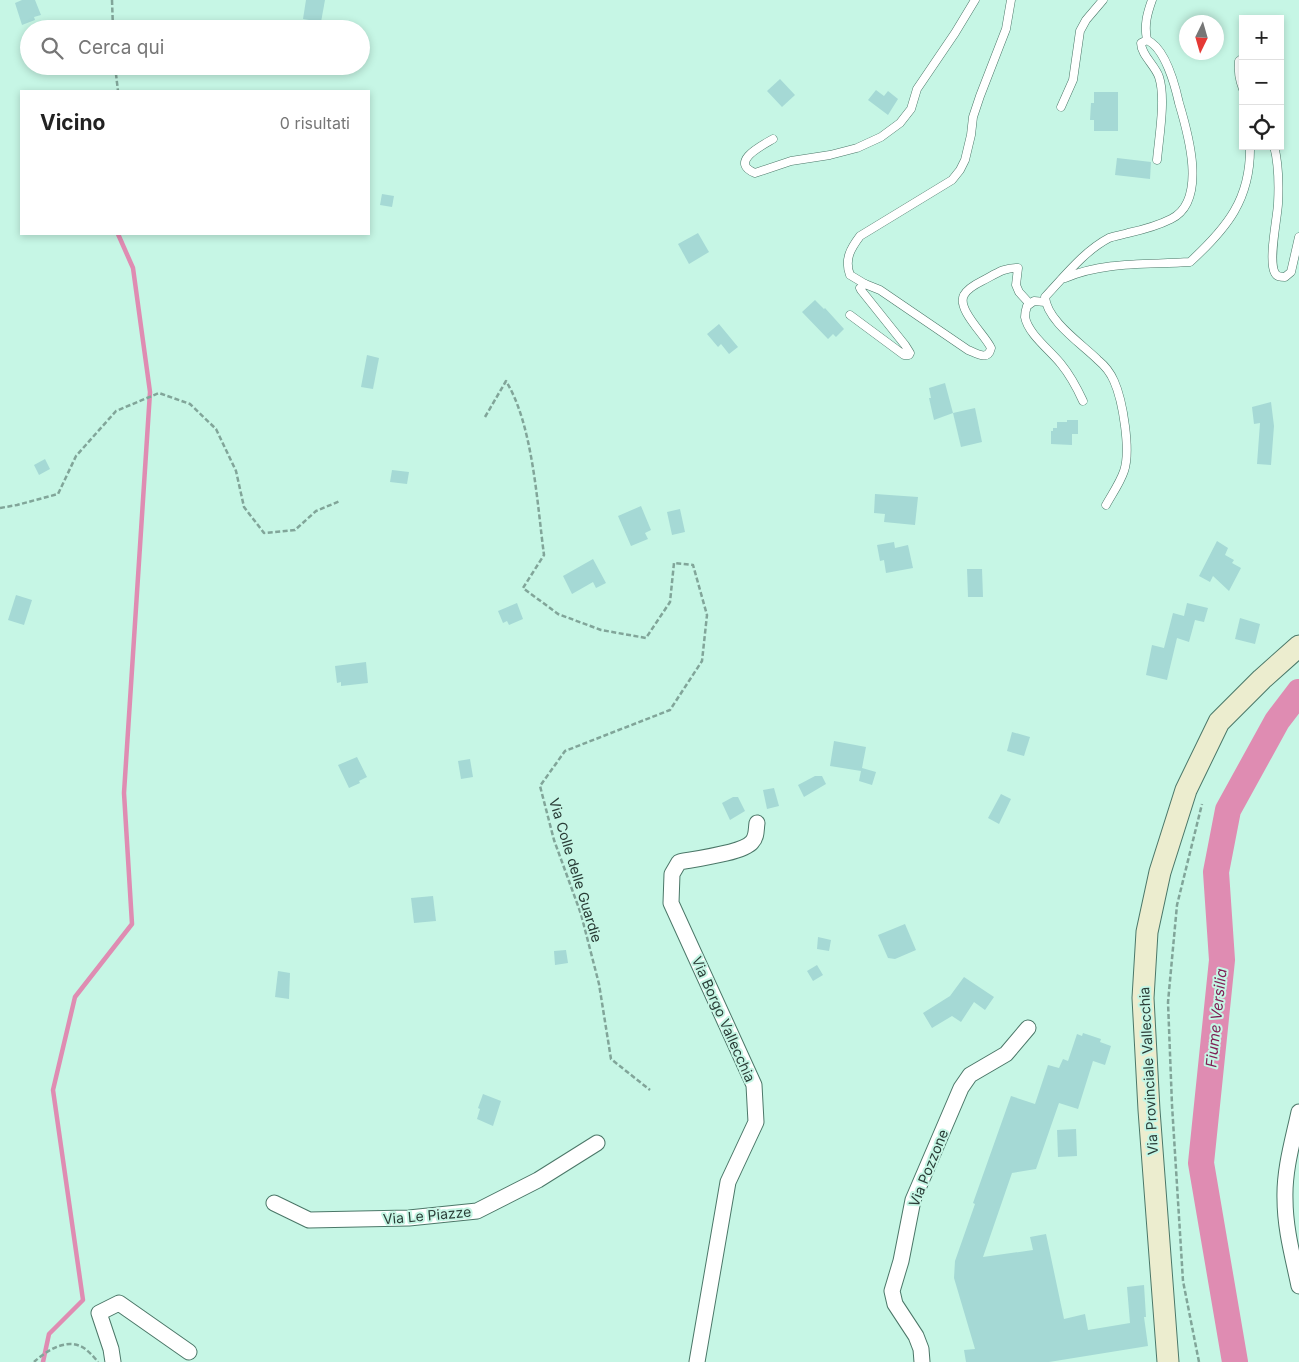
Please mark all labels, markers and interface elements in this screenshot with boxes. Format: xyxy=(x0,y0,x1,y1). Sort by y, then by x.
north arrow xyxy=(1179,15,1224,60)
map controls xyxy=(1239,15,1284,150)
button: + xyxy=(1239,15,1284,60)
search box xyxy=(20,20,370,75)
icon: search xyxy=(38,34,66,62)
text: Cerca qui xyxy=(78,36,164,59)
button: − xyxy=(1239,60,1284,105)
button: locate xyxy=(1239,105,1284,150)
text: Vicino xyxy=(40,110,105,135)
text: 0 risultati xyxy=(280,113,350,133)
street label: Via Colle delle Guardie xyxy=(546,796,606,944)
street label: Via Borgo Vallecchia xyxy=(689,954,759,1084)
water label: Fiume Versilia xyxy=(1201,968,1231,1068)
street label: Via Provinciale Vallecchia xyxy=(1135,986,1161,1156)
street label: Via Pozzone xyxy=(905,1127,951,1209)
street label: Via Le Piazze xyxy=(382,1203,472,1227)

